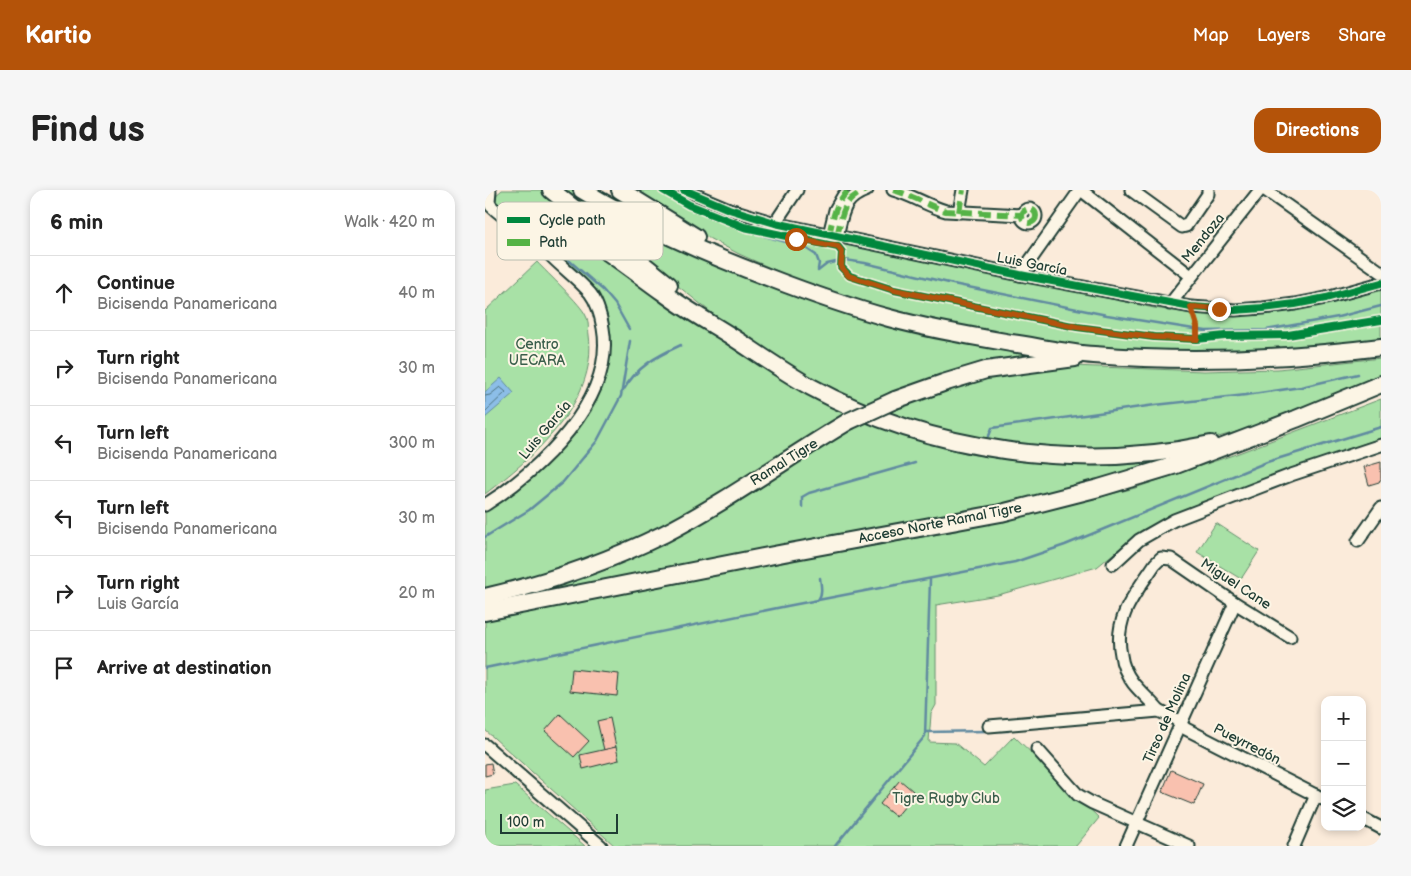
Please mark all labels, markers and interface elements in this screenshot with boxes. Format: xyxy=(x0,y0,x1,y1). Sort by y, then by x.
text: Kartio xyxy=(25,21,92,50)
text: Map xyxy=(1193,25,1229,46)
text: Layers xyxy=(1257,25,1310,46)
text: Share xyxy=(1338,25,1386,46)
button: Directions xyxy=(1254,108,1381,153)
text: Find us xyxy=(30,109,145,152)
legend xyxy=(497,202,663,260)
text: 6 min xyxy=(50,210,103,235)
street label: Mendoza xyxy=(1178,210,1228,266)
text: Cycle path xyxy=(539,212,606,229)
text: Walk · 420 m xyxy=(344,213,435,232)
route start xyxy=(785,228,808,251)
text: Path xyxy=(539,234,567,251)
street label: Luis García xyxy=(995,249,1069,279)
text: Continue xyxy=(97,272,175,295)
icon: ahead xyxy=(50,279,78,307)
text: 40 m xyxy=(398,284,435,303)
text: Bicisenda Panamericana xyxy=(97,295,277,314)
route end xyxy=(1208,298,1231,321)
park label: Centro UECARA xyxy=(509,336,566,369)
text: Turn right xyxy=(97,347,180,370)
icon: right xyxy=(50,354,78,382)
text: 30 m xyxy=(398,359,435,378)
text: Bicisenda Panamericana xyxy=(97,370,277,389)
street label: Luis García xyxy=(515,397,575,463)
text: Turn left xyxy=(97,422,169,445)
icon: left xyxy=(50,429,78,457)
text: 300 m xyxy=(389,434,435,453)
street label: Ramal Tigre xyxy=(747,435,821,489)
text: Bicisenda Panamericana xyxy=(97,445,277,464)
text: Turn left xyxy=(97,497,169,520)
street label: Acceso Norte Ramal Tigre xyxy=(857,499,1023,547)
icon: left xyxy=(50,504,78,532)
text: 30 m xyxy=(398,509,435,528)
text: Bicisenda Panamericana xyxy=(97,520,277,539)
street label: Miguel Cane xyxy=(1198,555,1274,613)
text: Turn right xyxy=(97,572,180,595)
icon: right xyxy=(50,579,78,607)
text: 20 m xyxy=(399,584,435,603)
text: Luis García xyxy=(97,595,179,614)
icon: arrive xyxy=(50,654,78,682)
text: Arrive at destination xyxy=(97,657,272,680)
street label: Tirso de Molina xyxy=(1139,670,1195,766)
map controls xyxy=(1321,696,1366,831)
button: + xyxy=(1321,696,1366,741)
street label: Pueyrredón xyxy=(1211,720,1284,768)
button: − xyxy=(1321,741,1366,786)
button: layers xyxy=(1321,786,1366,831)
park label: Tigre Rugby Club xyxy=(892,790,1000,807)
scale bar xyxy=(500,811,617,834)
text: 100 m xyxy=(507,814,544,831)

